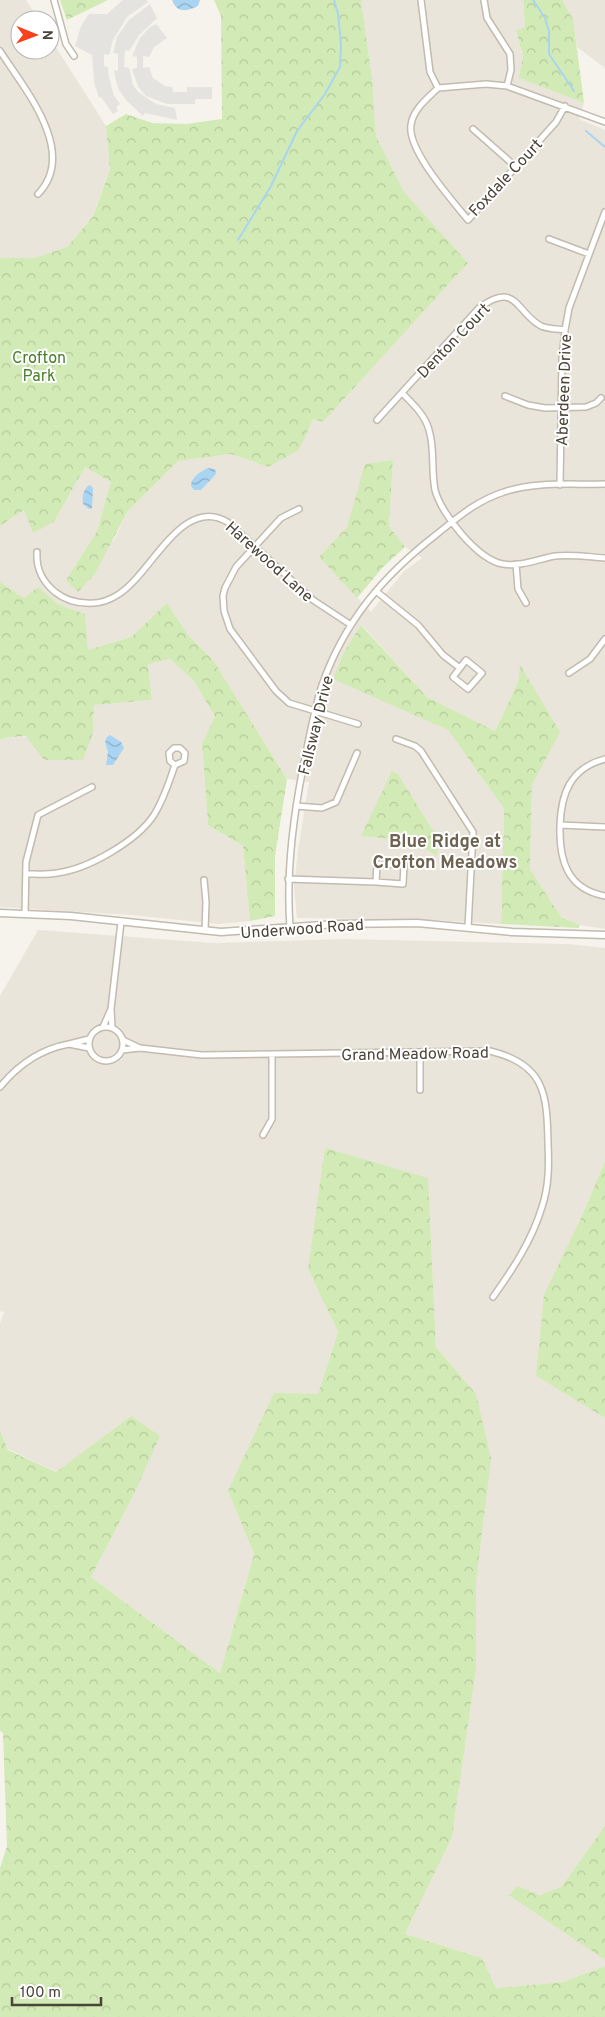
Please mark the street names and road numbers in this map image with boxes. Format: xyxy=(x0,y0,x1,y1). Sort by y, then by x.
street label: Foxdale Court xyxy=(465,135,548,221)
street label: Denton Court xyxy=(414,300,495,383)
street label: Aberdeen Drive xyxy=(553,334,577,446)
street label: Harewood Lane xyxy=(221,518,317,607)
street label: Fallsway Drive xyxy=(295,674,339,777)
street label: Underwood Road xyxy=(240,916,365,944)
street label: Grand Meadow Road xyxy=(341,1044,489,1066)

